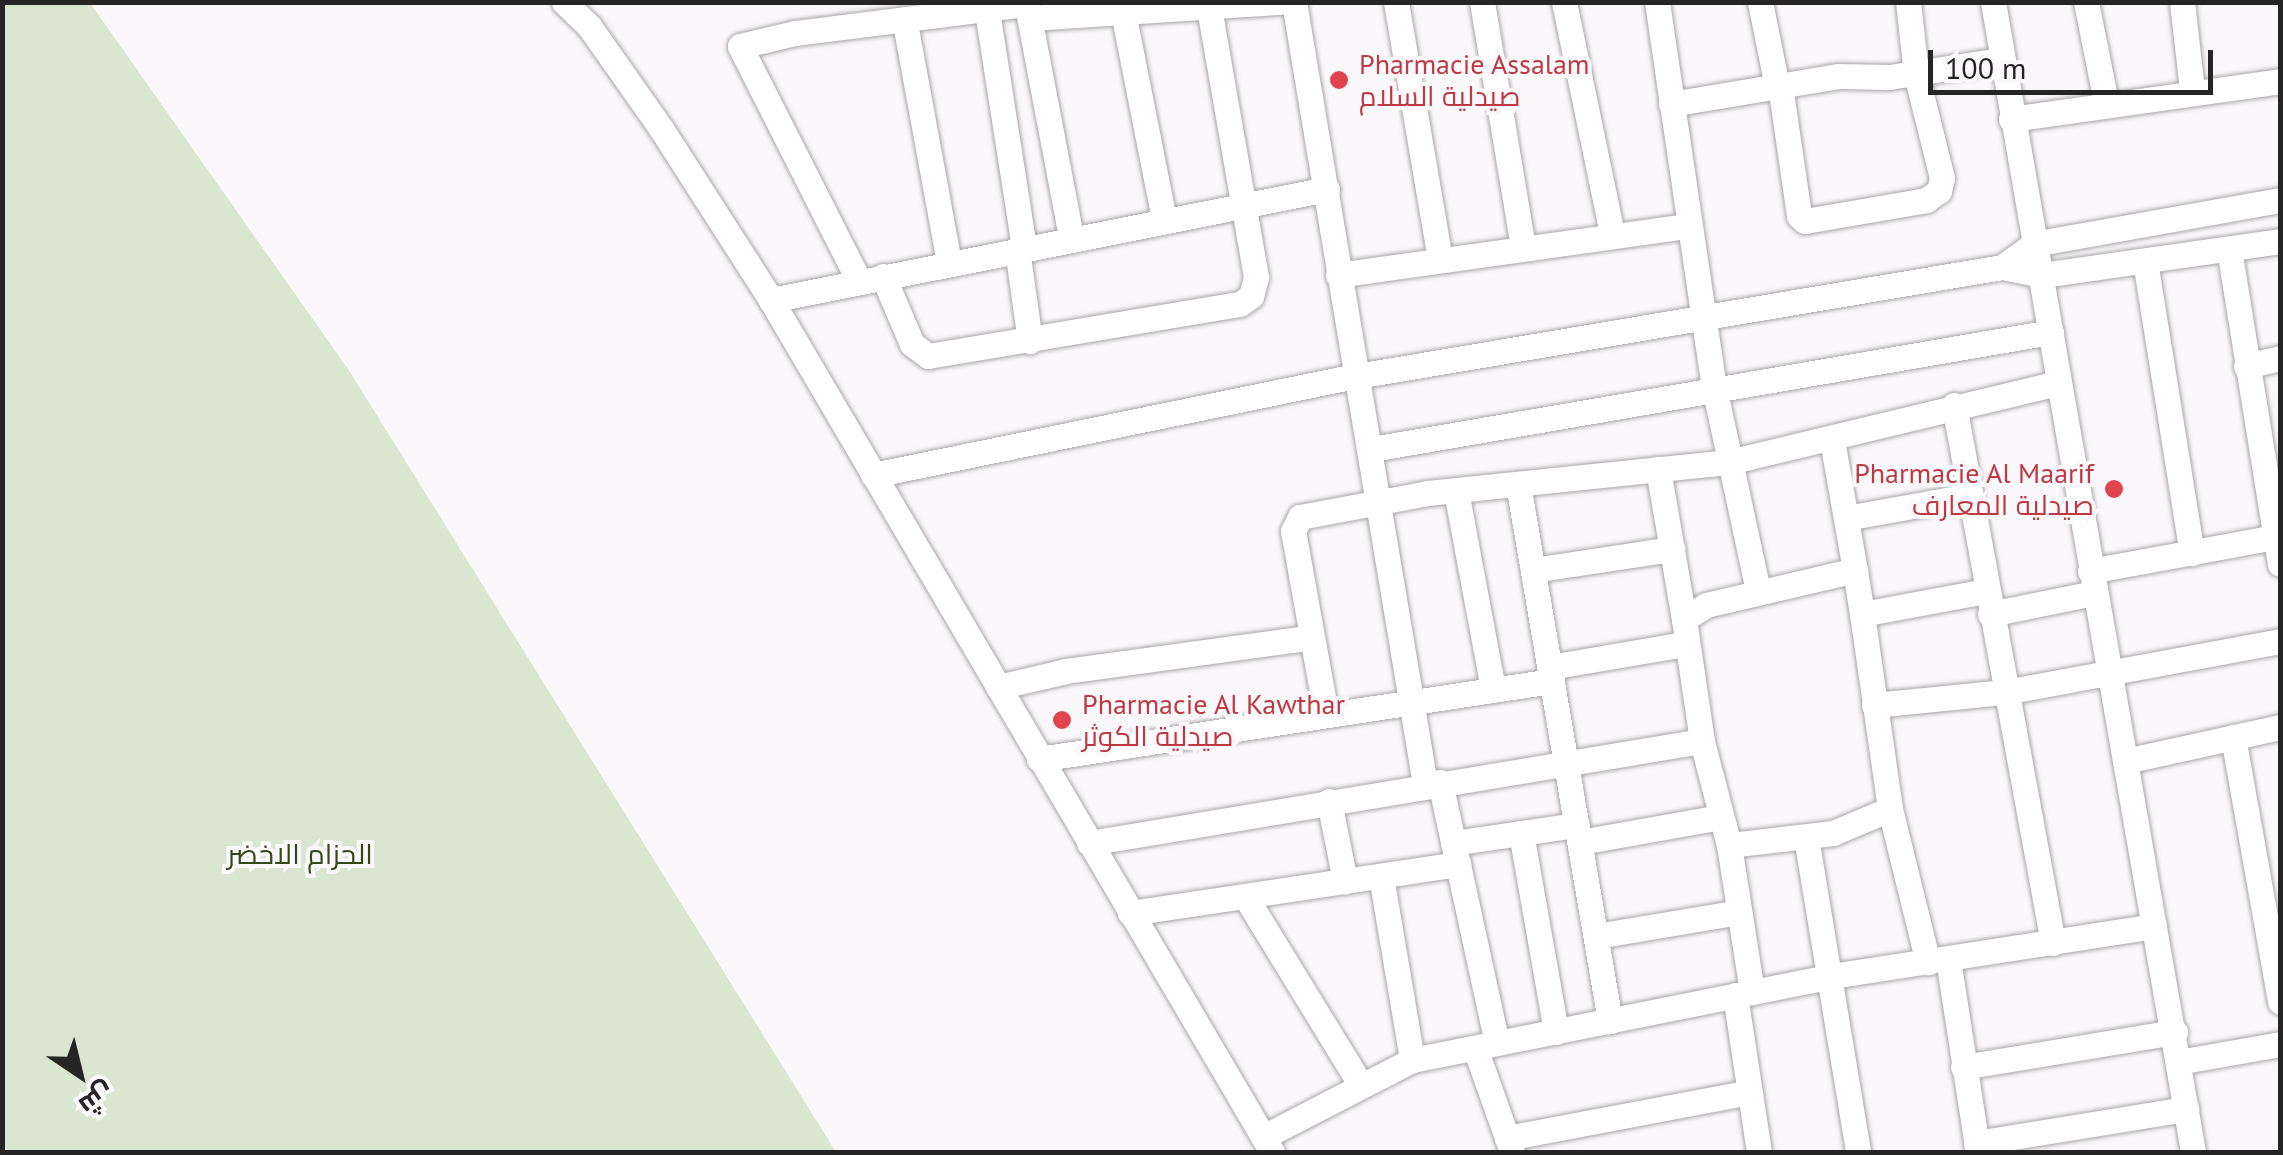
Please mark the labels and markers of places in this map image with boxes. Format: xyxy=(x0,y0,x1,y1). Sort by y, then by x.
place label: Pharmacie Assalam صيدلية السلام xyxy=(1359,47,1590,113)
marker: Pharmacie Assalam صيدلية السلام xyxy=(1328,69,1350,91)
place label: Pharmacie Al Maarif صيدلية المعارف xyxy=(1853,456,2094,522)
marker: Pharmacie Al Maarif صيدلية المعارف xyxy=(2103,478,2125,500)
place label: Pharmacie Al Kawthar صيدلية الكوثر xyxy=(1082,687,1346,753)
marker: Pharmacie Al Kawthar صيدلية الكوثر xyxy=(1051,709,1073,731)

